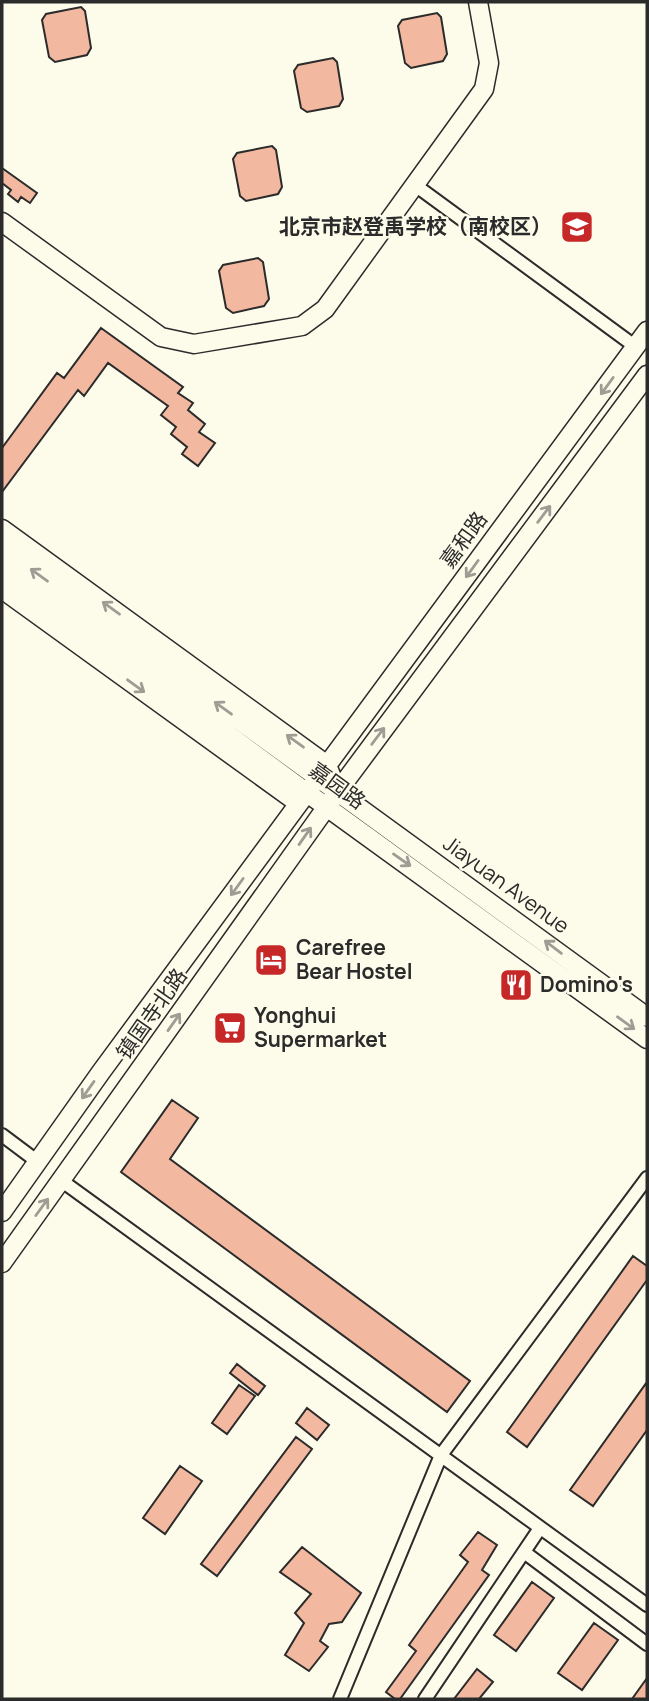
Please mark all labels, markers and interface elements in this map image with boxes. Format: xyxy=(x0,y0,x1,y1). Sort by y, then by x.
school or university icon: 北京市赵登禹学校（南校区） xyxy=(558,208,596,246)
place label: 北京市赵登禹学校（南校区） xyxy=(279,212,552,240)
one-way arrow xyxy=(600,376,614,395)
street label: 嘉和路 xyxy=(433,506,493,573)
one-way arrow xyxy=(536,506,551,524)
one-way arrow xyxy=(464,559,479,578)
one-way arrow xyxy=(30,568,49,582)
one-way arrow xyxy=(102,600,121,615)
one-way arrow xyxy=(126,679,145,693)
one-way arrow xyxy=(214,701,233,716)
one-way arrow xyxy=(371,727,386,746)
one-way arrow xyxy=(286,734,305,748)
street label: 嘉园路 xyxy=(304,755,371,815)
one-way arrow xyxy=(298,827,312,846)
street label: Jiayuan Avenue xyxy=(438,829,575,939)
one-way arrow xyxy=(392,853,411,867)
one-way arrow xyxy=(230,877,244,896)
place label: Carefree Bear Hostel xyxy=(296,933,413,985)
one-way arrow xyxy=(544,940,563,955)
hotel icon: Carefree Bear Hostel xyxy=(252,941,290,979)
street label: 镇国寺北路 xyxy=(110,962,193,1064)
restaurant icon: Domino's xyxy=(497,966,535,1004)
place label: Domino's xyxy=(540,970,633,998)
place label: Yonghui Supermarket xyxy=(254,1001,387,1053)
supermarket icon: Yonghui Supermarket xyxy=(211,1009,249,1047)
one-way arrow xyxy=(167,1013,181,1032)
one-way arrow xyxy=(616,1016,635,1030)
one-way arrow xyxy=(81,1080,95,1099)
one-way arrow xyxy=(34,1198,49,1217)

